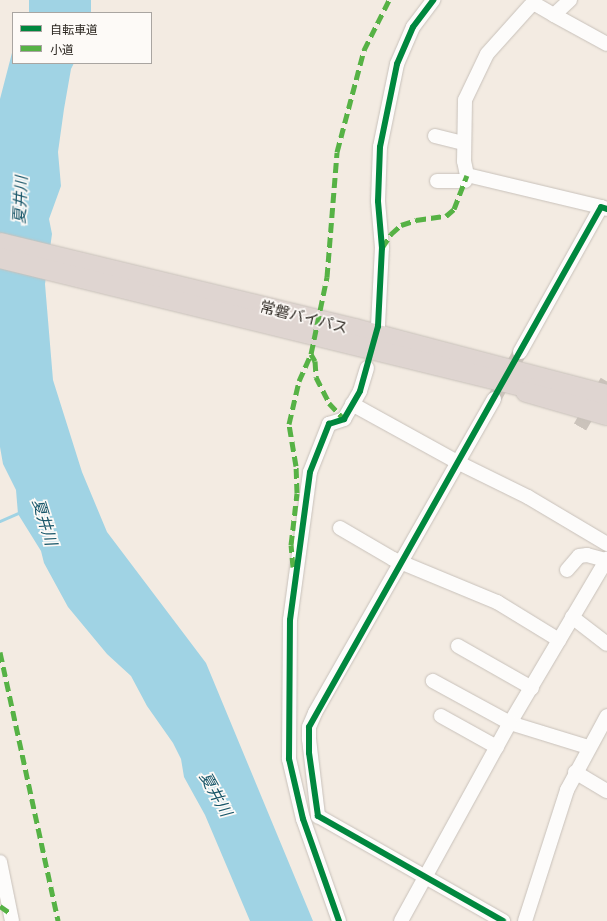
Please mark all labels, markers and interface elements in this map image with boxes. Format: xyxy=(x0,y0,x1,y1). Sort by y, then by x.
legend xyxy=(12,12,152,64)
text: 自転車道 xyxy=(50,22,98,36)
text: 小道 xyxy=(50,42,74,56)
water label: 夏井川 xyxy=(9,176,31,224)
street label: 常磐バイパス xyxy=(258,297,350,337)
water label: 夏井川 xyxy=(29,496,61,548)
water label: 夏井川 xyxy=(196,768,236,820)

